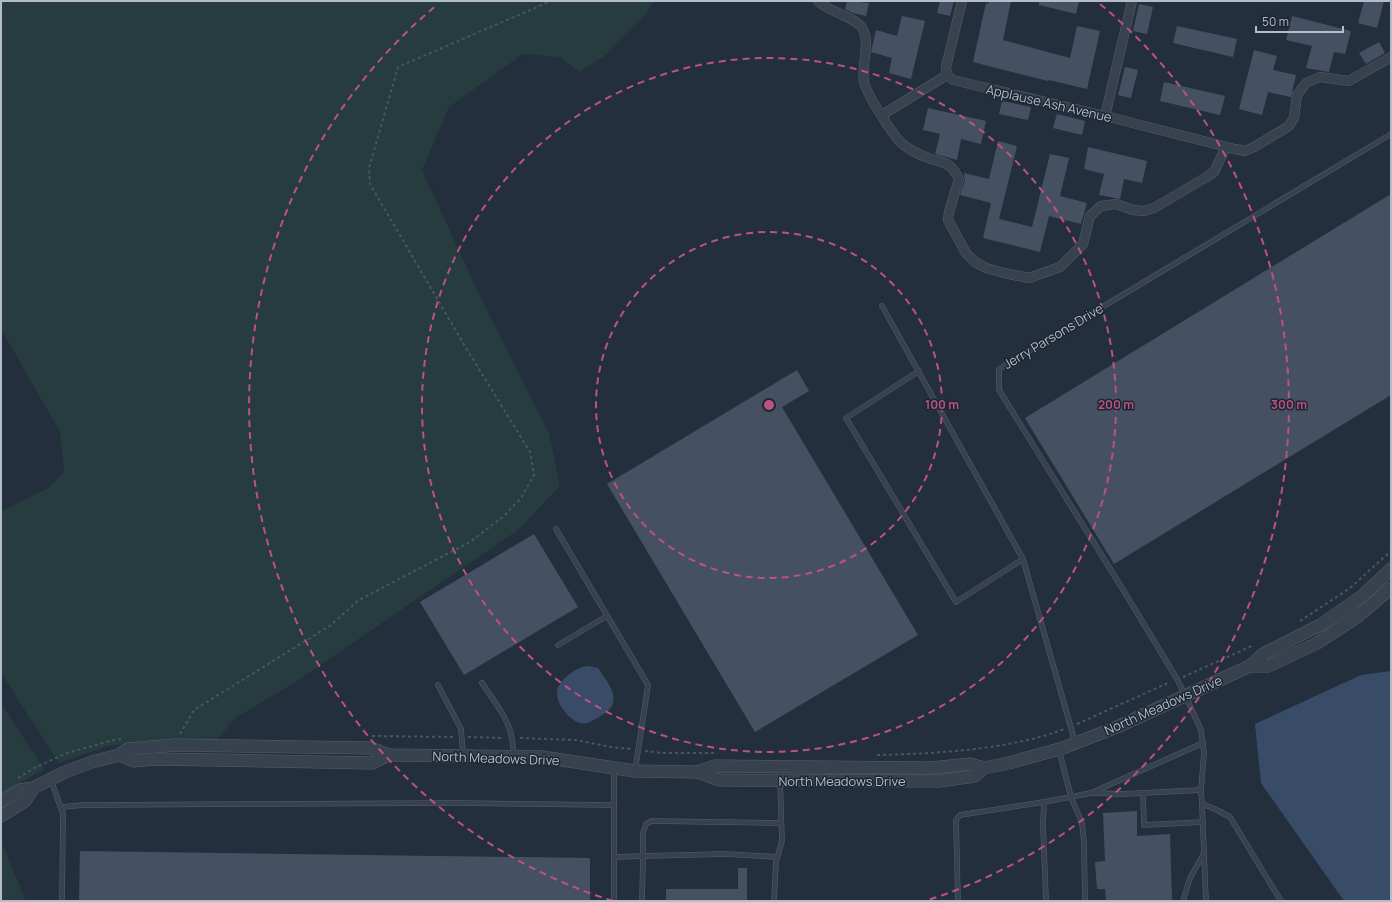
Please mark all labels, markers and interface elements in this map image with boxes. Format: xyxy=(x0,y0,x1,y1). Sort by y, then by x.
scale bar xyxy=(1256,8,1343,34)
text: 50 m xyxy=(1262,13,1289,30)
street label: Applause Ash Avenue xyxy=(984,80,1114,126)
street label: Jerry Parsons Drive xyxy=(1000,299,1107,373)
text: 100 m xyxy=(925,396,959,413)
text: 200 m xyxy=(1098,396,1134,413)
text: 300 m xyxy=(1271,396,1307,413)
centre of rings xyxy=(762,398,776,412)
street label: North Meadows Drive xyxy=(1101,671,1225,739)
street label: North Meadows Drive xyxy=(432,747,560,769)
street label: North Meadows Drive xyxy=(778,772,906,790)

